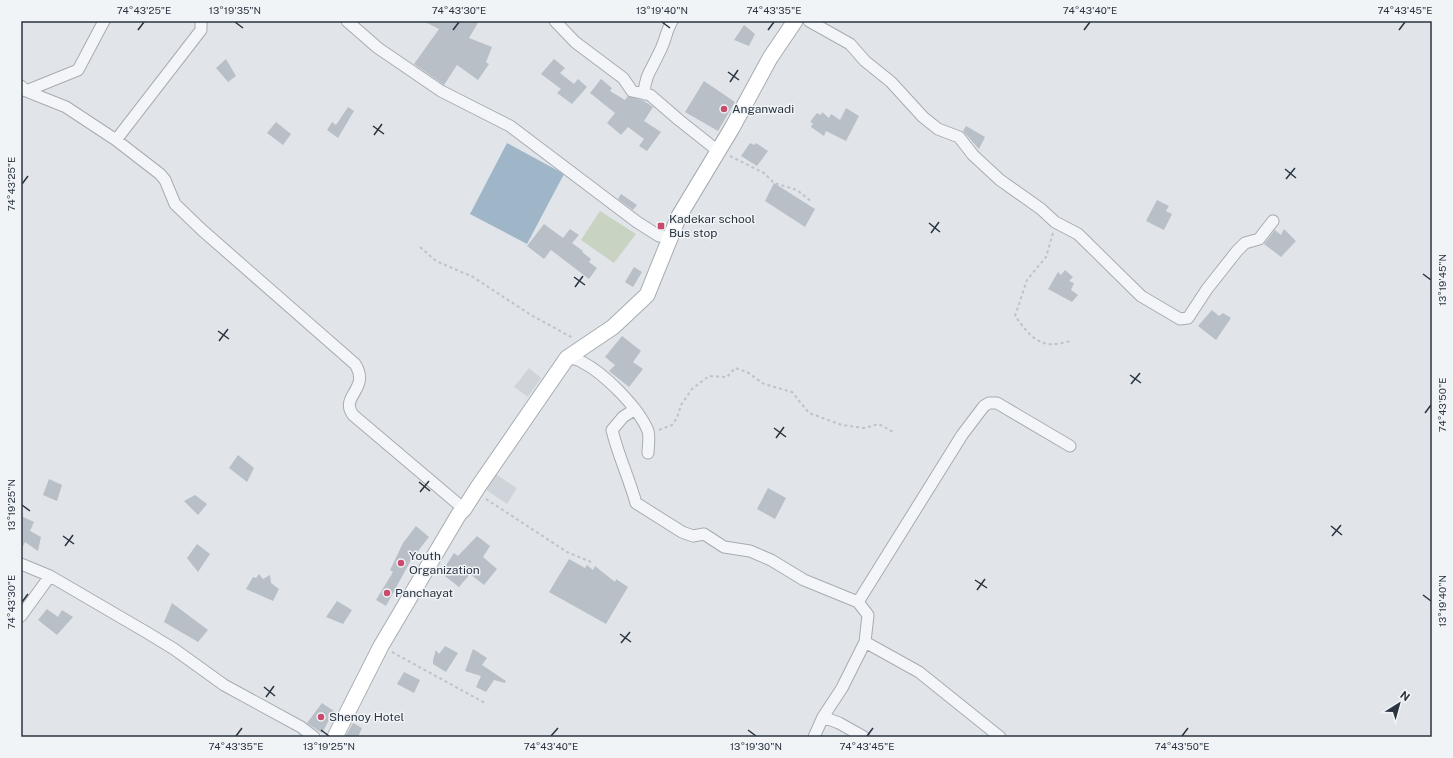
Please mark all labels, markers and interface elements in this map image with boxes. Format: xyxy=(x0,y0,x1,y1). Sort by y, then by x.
text: 74°43'25"E xyxy=(117,4,171,16)
text: 13°19'35"N xyxy=(209,4,261,16)
text: 74°43'30"E xyxy=(432,4,486,16)
text: 13°19'40"N xyxy=(636,4,688,16)
text: 74°43'35"E xyxy=(747,4,801,16)
text: 74°43'40"E xyxy=(1063,4,1117,16)
text: 74°43'45"E xyxy=(1378,4,1432,16)
place label: Anganwadi xyxy=(732,102,794,116)
marker: Anganwadi xyxy=(719,104,729,114)
text: 74°43'25"E xyxy=(5,157,17,211)
place label: Kadekar school Bus stop xyxy=(669,212,756,240)
marker: Kadekar school Bus stop xyxy=(656,221,666,231)
text: 13°19'45"N xyxy=(1436,254,1448,306)
text: 74°43'50"E xyxy=(1436,378,1448,432)
text: 13°19'25"N xyxy=(5,479,17,531)
place label: Youth Organization xyxy=(409,549,480,577)
marker: Youth Organization xyxy=(396,558,406,568)
text: 74°43'30"E xyxy=(5,575,17,629)
text: 13°19'40"N xyxy=(1436,575,1448,627)
place label: Panchayat xyxy=(395,586,454,600)
marker: Panchayat xyxy=(382,588,392,598)
north arrow xyxy=(1379,684,1419,724)
text: N xyxy=(1398,689,1412,703)
place label: Shenoy Hotel xyxy=(329,710,405,724)
marker: Shenoy Hotel xyxy=(316,712,326,722)
text: 74°43'35"E xyxy=(209,740,263,752)
text: 13°19'25"N xyxy=(303,740,355,752)
text: 74°43'40"E xyxy=(524,740,578,752)
text: 13°19'30"N xyxy=(730,740,782,752)
text: 74°43'45"E xyxy=(840,740,894,752)
text: 74°43'50"E xyxy=(1155,740,1209,752)

